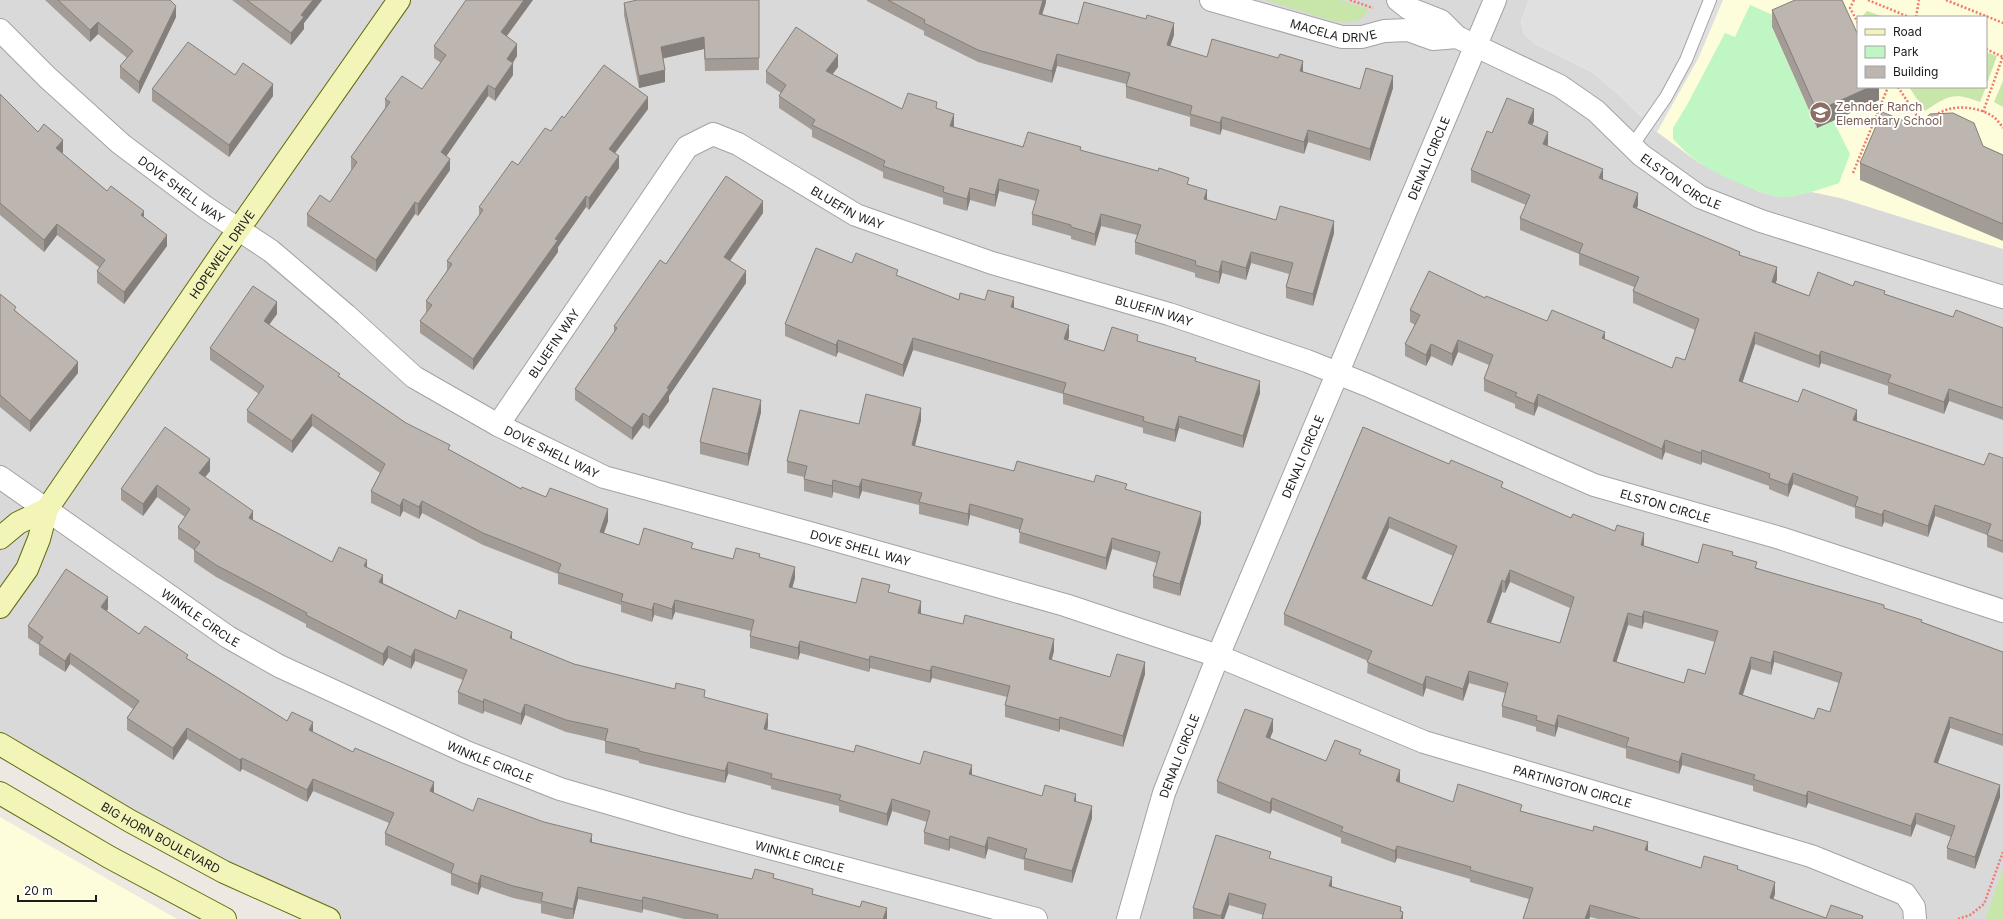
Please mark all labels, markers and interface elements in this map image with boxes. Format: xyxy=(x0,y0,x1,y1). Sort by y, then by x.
street label: MACELA DRIVE xyxy=(1289,15,1378,45)
legend xyxy=(1857,16,1987,88)
text: Road xyxy=(1893,24,1922,39)
text: Park xyxy=(1893,44,1919,59)
text: Building xyxy=(1893,64,1938,79)
place label: Zehnder Ranch Elementary School xyxy=(1836,99,1942,128)
school or university icon: Zehnder Ranch Elementary School xyxy=(1807,100,1833,126)
street label: DENALI CIRCLE xyxy=(1404,114,1453,202)
street label: ELSTON CIRCLE xyxy=(1638,150,1724,212)
street label: DOVE SHELL WAY xyxy=(136,152,228,226)
street label: BLUEFIN WAY xyxy=(808,182,886,232)
street label: HOPEWELL DRIVE xyxy=(186,207,257,301)
street label: BLUEFIN WAY xyxy=(1114,291,1195,329)
street label: BLUEFIN WAY xyxy=(525,306,582,381)
street label: DENALI CIRCLE xyxy=(1278,412,1327,500)
street label: DOVE SHELL WAY xyxy=(502,422,602,481)
street label: ELSTON CIRCLE xyxy=(1619,485,1712,525)
street label: DOVE SHELL WAY xyxy=(808,526,913,569)
street label: WINKLE CIRCLE xyxy=(159,585,243,650)
street label: DENALI CIRCLE xyxy=(1156,712,1202,799)
street label: WINKLE CIRCLE xyxy=(445,737,536,785)
street label: PARTINGTON CIRCLE xyxy=(1512,761,1634,810)
street label: BIG HORN BOULEVARD xyxy=(99,798,223,876)
street label: WINKLE CIRCLE xyxy=(753,837,846,875)
scale bar xyxy=(18,877,96,903)
text: 20 m xyxy=(24,883,53,898)

